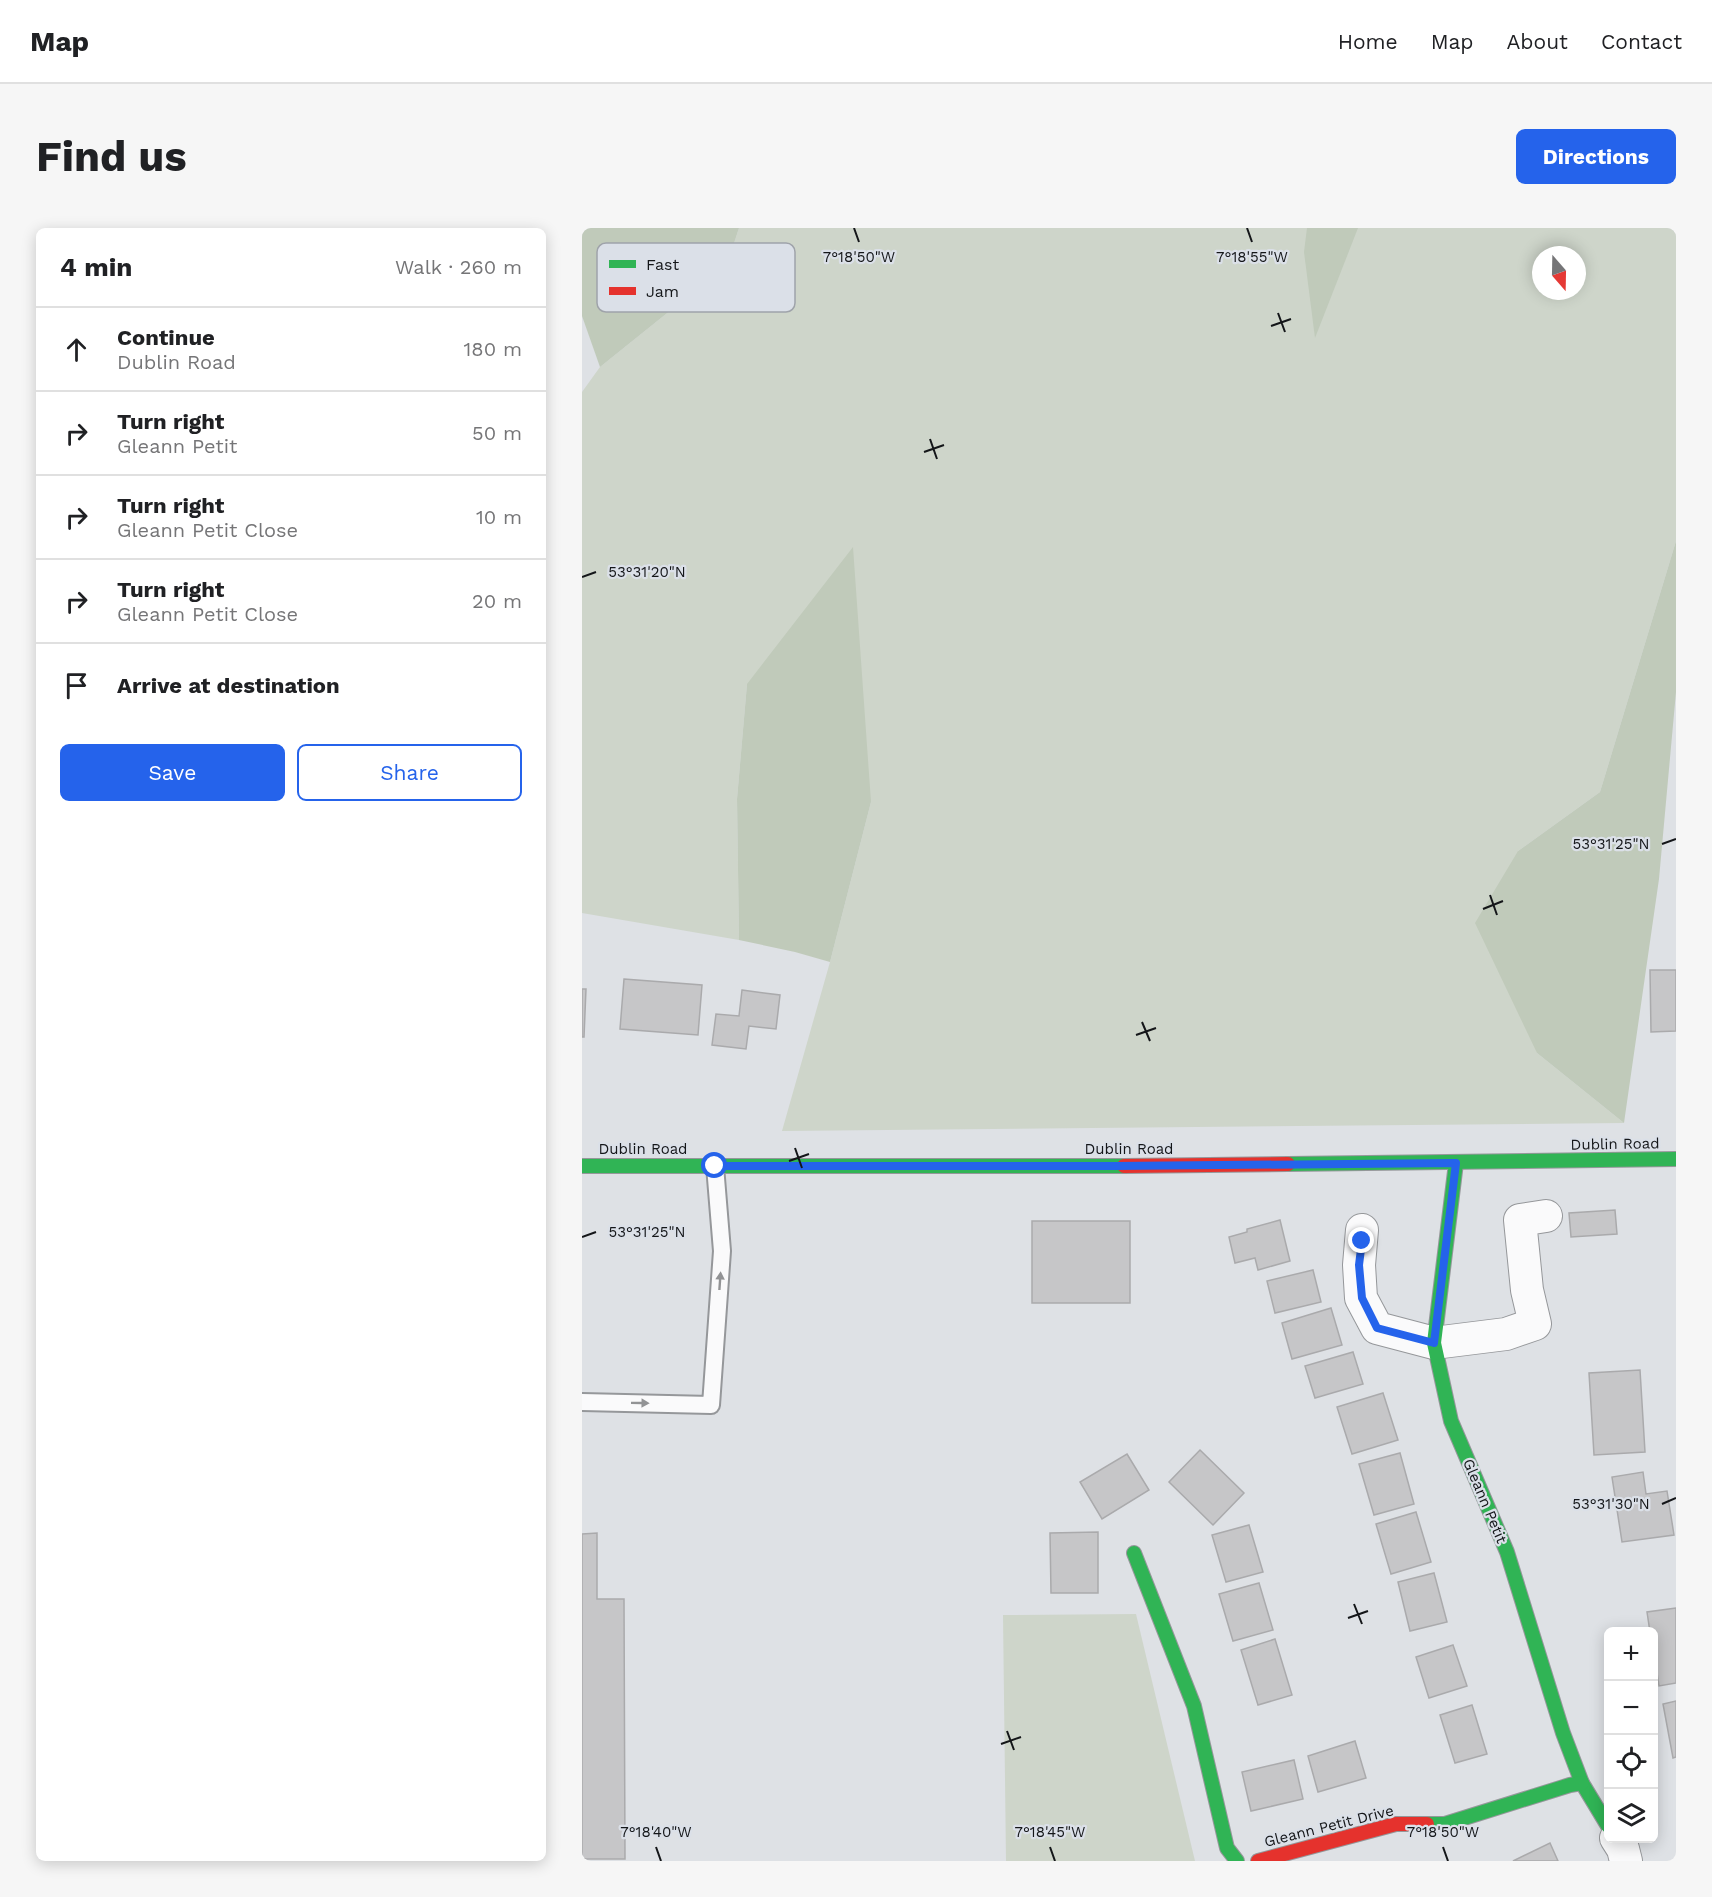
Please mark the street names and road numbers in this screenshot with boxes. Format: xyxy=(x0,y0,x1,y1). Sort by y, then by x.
street label: Dublin Road xyxy=(1570,1134,1660,1154)
street label: Dublin Road xyxy=(598,1140,688,1158)
street label: Dublin Road xyxy=(1084,1140,1174,1158)
street label: Gleann Petit xyxy=(1459,1456,1511,1547)
street label: Gleann Petit Drive xyxy=(1262,1801,1396,1851)

